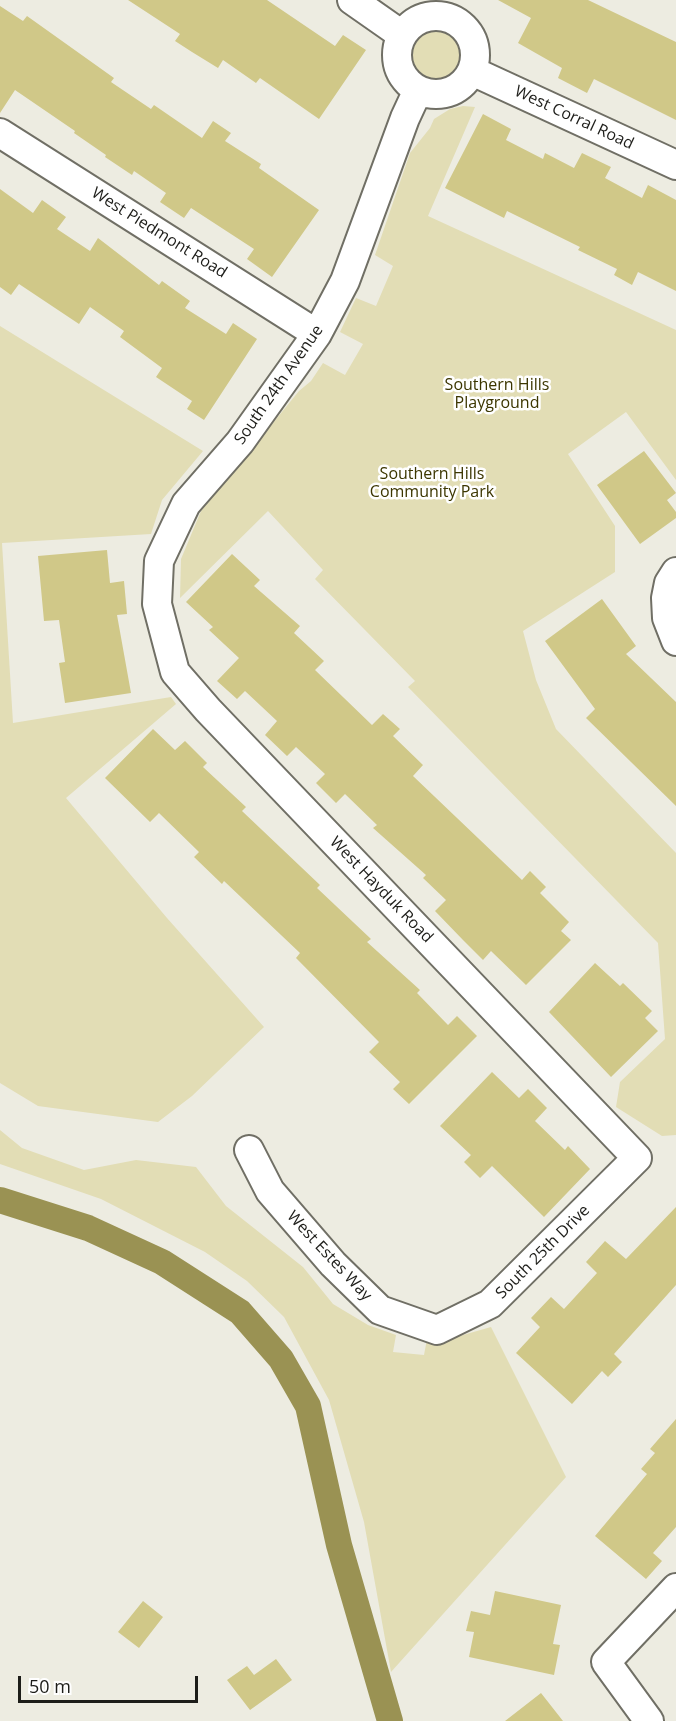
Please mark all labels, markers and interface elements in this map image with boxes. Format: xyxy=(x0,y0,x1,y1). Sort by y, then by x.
street label: West Corral Road xyxy=(511,82,637,154)
street label: West Piedmont Road xyxy=(88,184,230,282)
street label: South 24th Avenue xyxy=(231,322,327,448)
park label: Southern Hills Playground xyxy=(445,375,549,413)
park label: Southern Hills Community Park xyxy=(370,464,494,502)
street label: West Hayduk Road xyxy=(325,833,437,947)
street label: South 25th Drive xyxy=(492,1201,594,1303)
street label: West Estes Way xyxy=(282,1207,376,1305)
scale bar xyxy=(21,1664,201,1702)
text: 50 m xyxy=(29,1674,71,1698)

